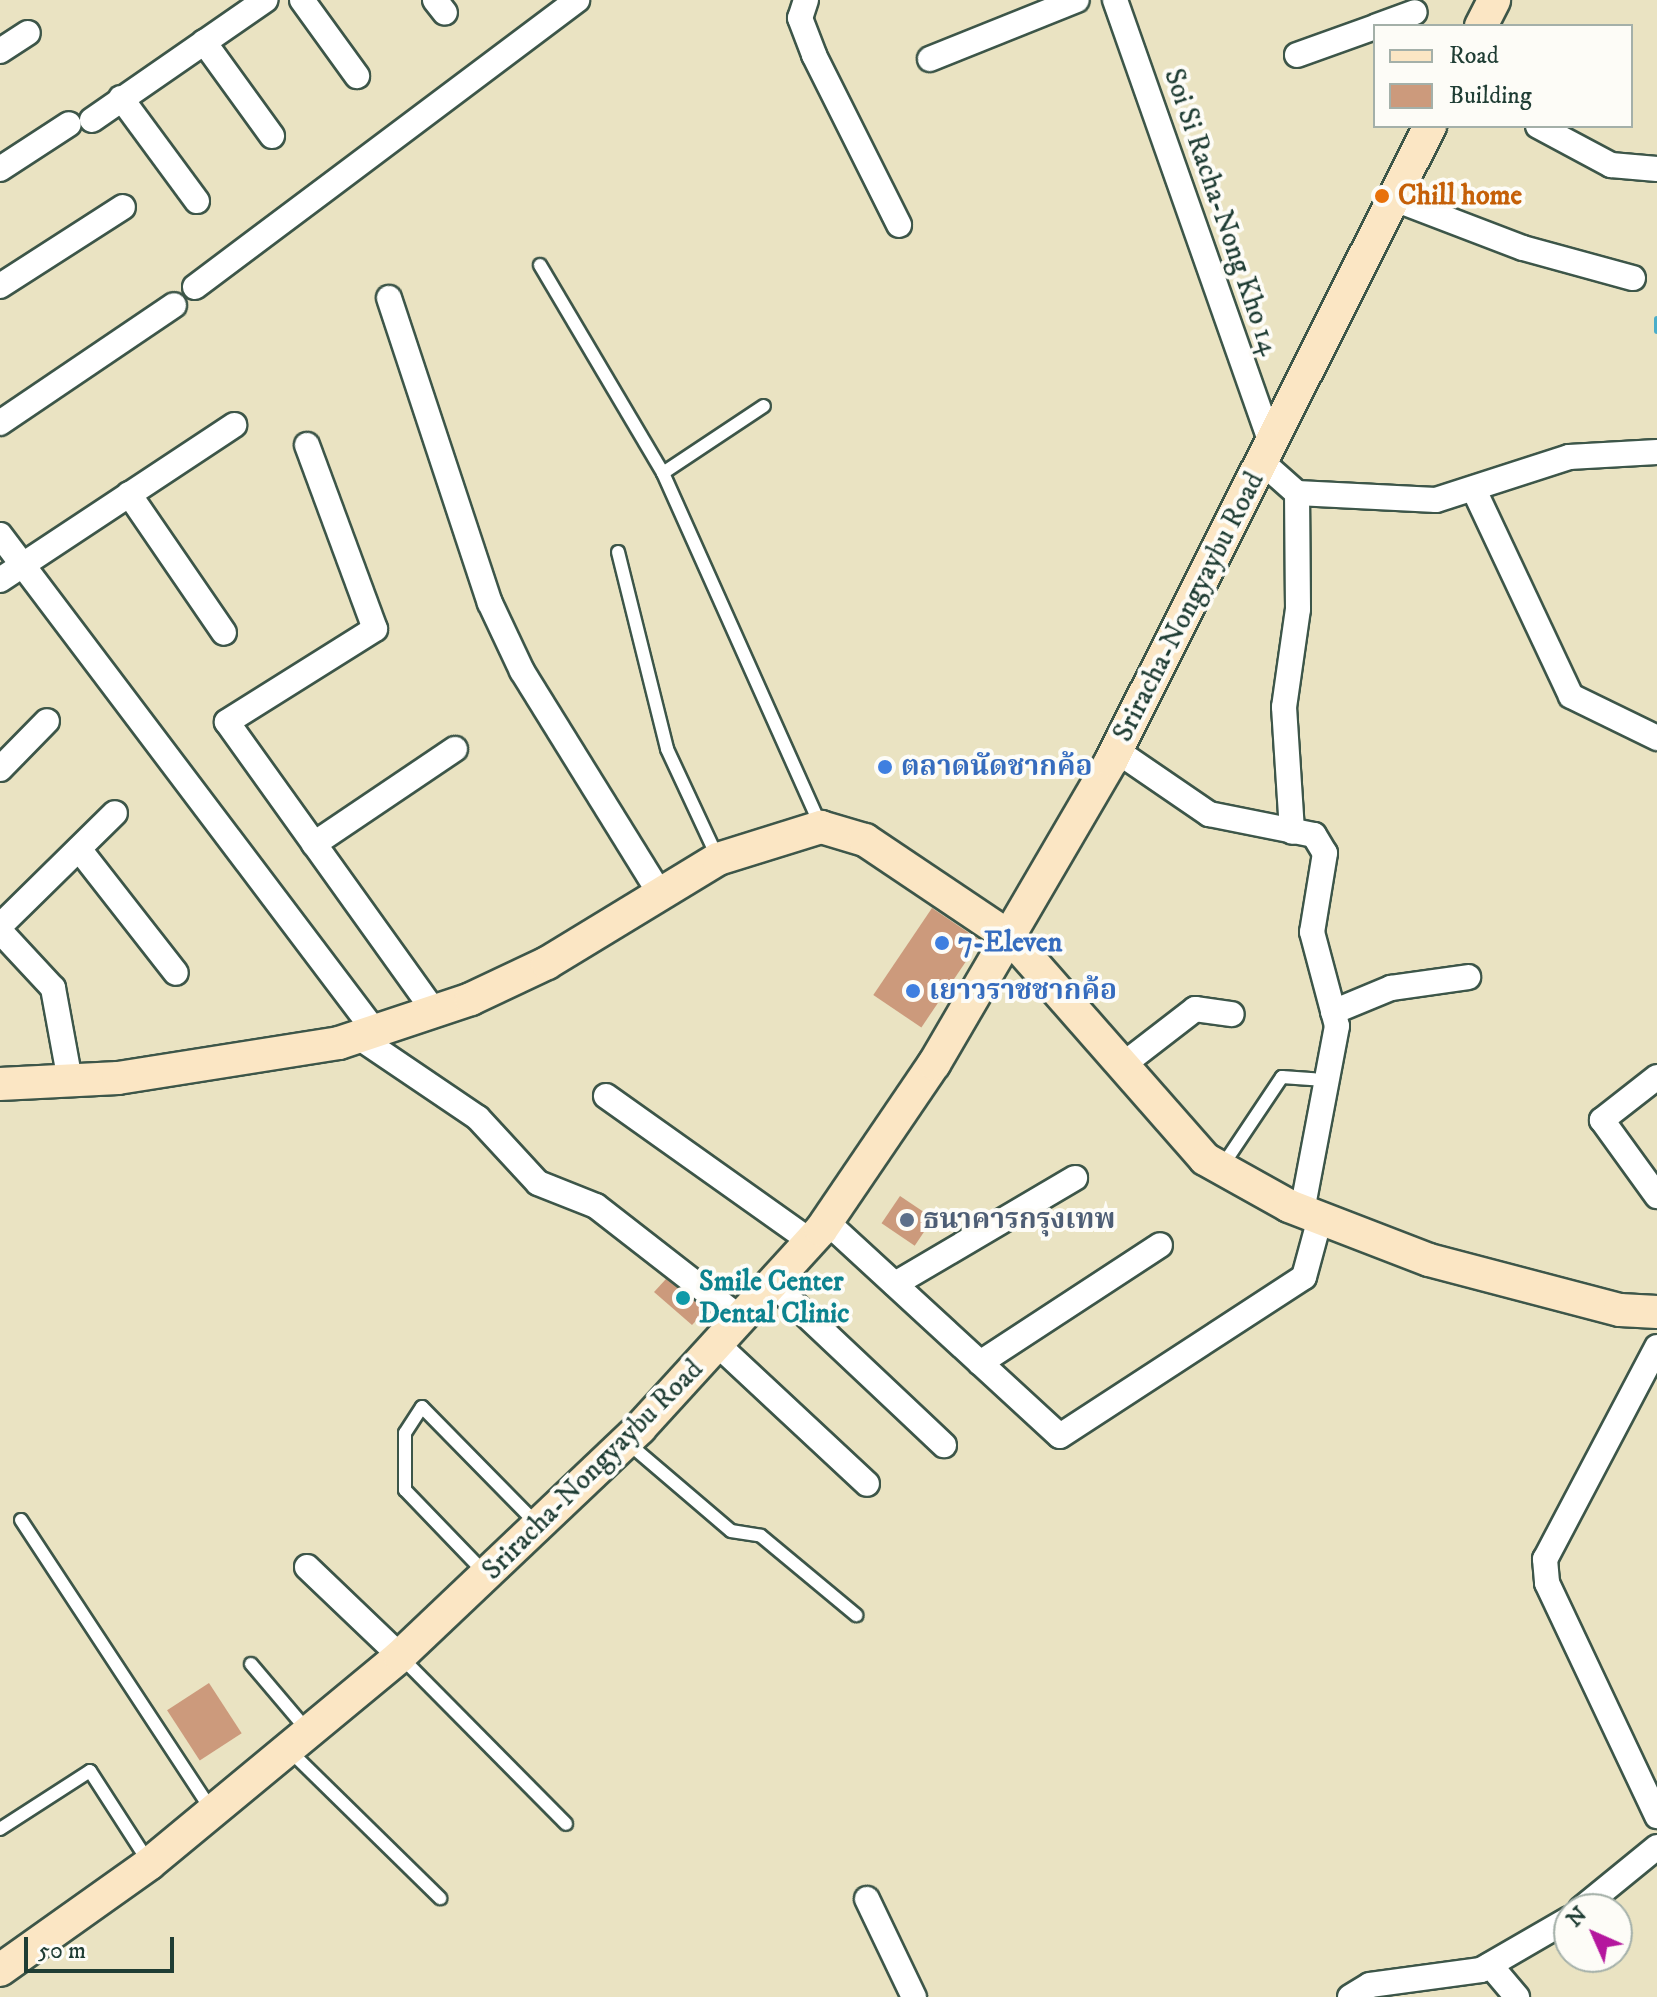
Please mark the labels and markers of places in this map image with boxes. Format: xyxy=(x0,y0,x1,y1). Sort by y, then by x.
place label: Chill home xyxy=(1398,179,1522,213)
marker: Chill home xyxy=(1373,187,1391,205)
place label: ตลาดนัดชากค้อ xyxy=(901,750,1092,784)
marker: ตลาดนัดชากค้อ xyxy=(876,758,894,776)
place label: 7-Eleven xyxy=(958,926,1062,960)
marker: 7-Eleven xyxy=(933,934,951,952)
place label: เยาวราชชากค้อ xyxy=(929,974,1117,1008)
marker: เยาวราชชากค้อ xyxy=(904,982,922,1000)
place label: ธนาคารกรุงเทพ xyxy=(923,1203,1115,1237)
marker: ธนาคารกรุงเทพ xyxy=(898,1211,916,1229)
place label: Smile Center Dental Clinic xyxy=(699,1265,849,1331)
marker: Smile Center Dental Clinic xyxy=(674,1289,692,1307)

